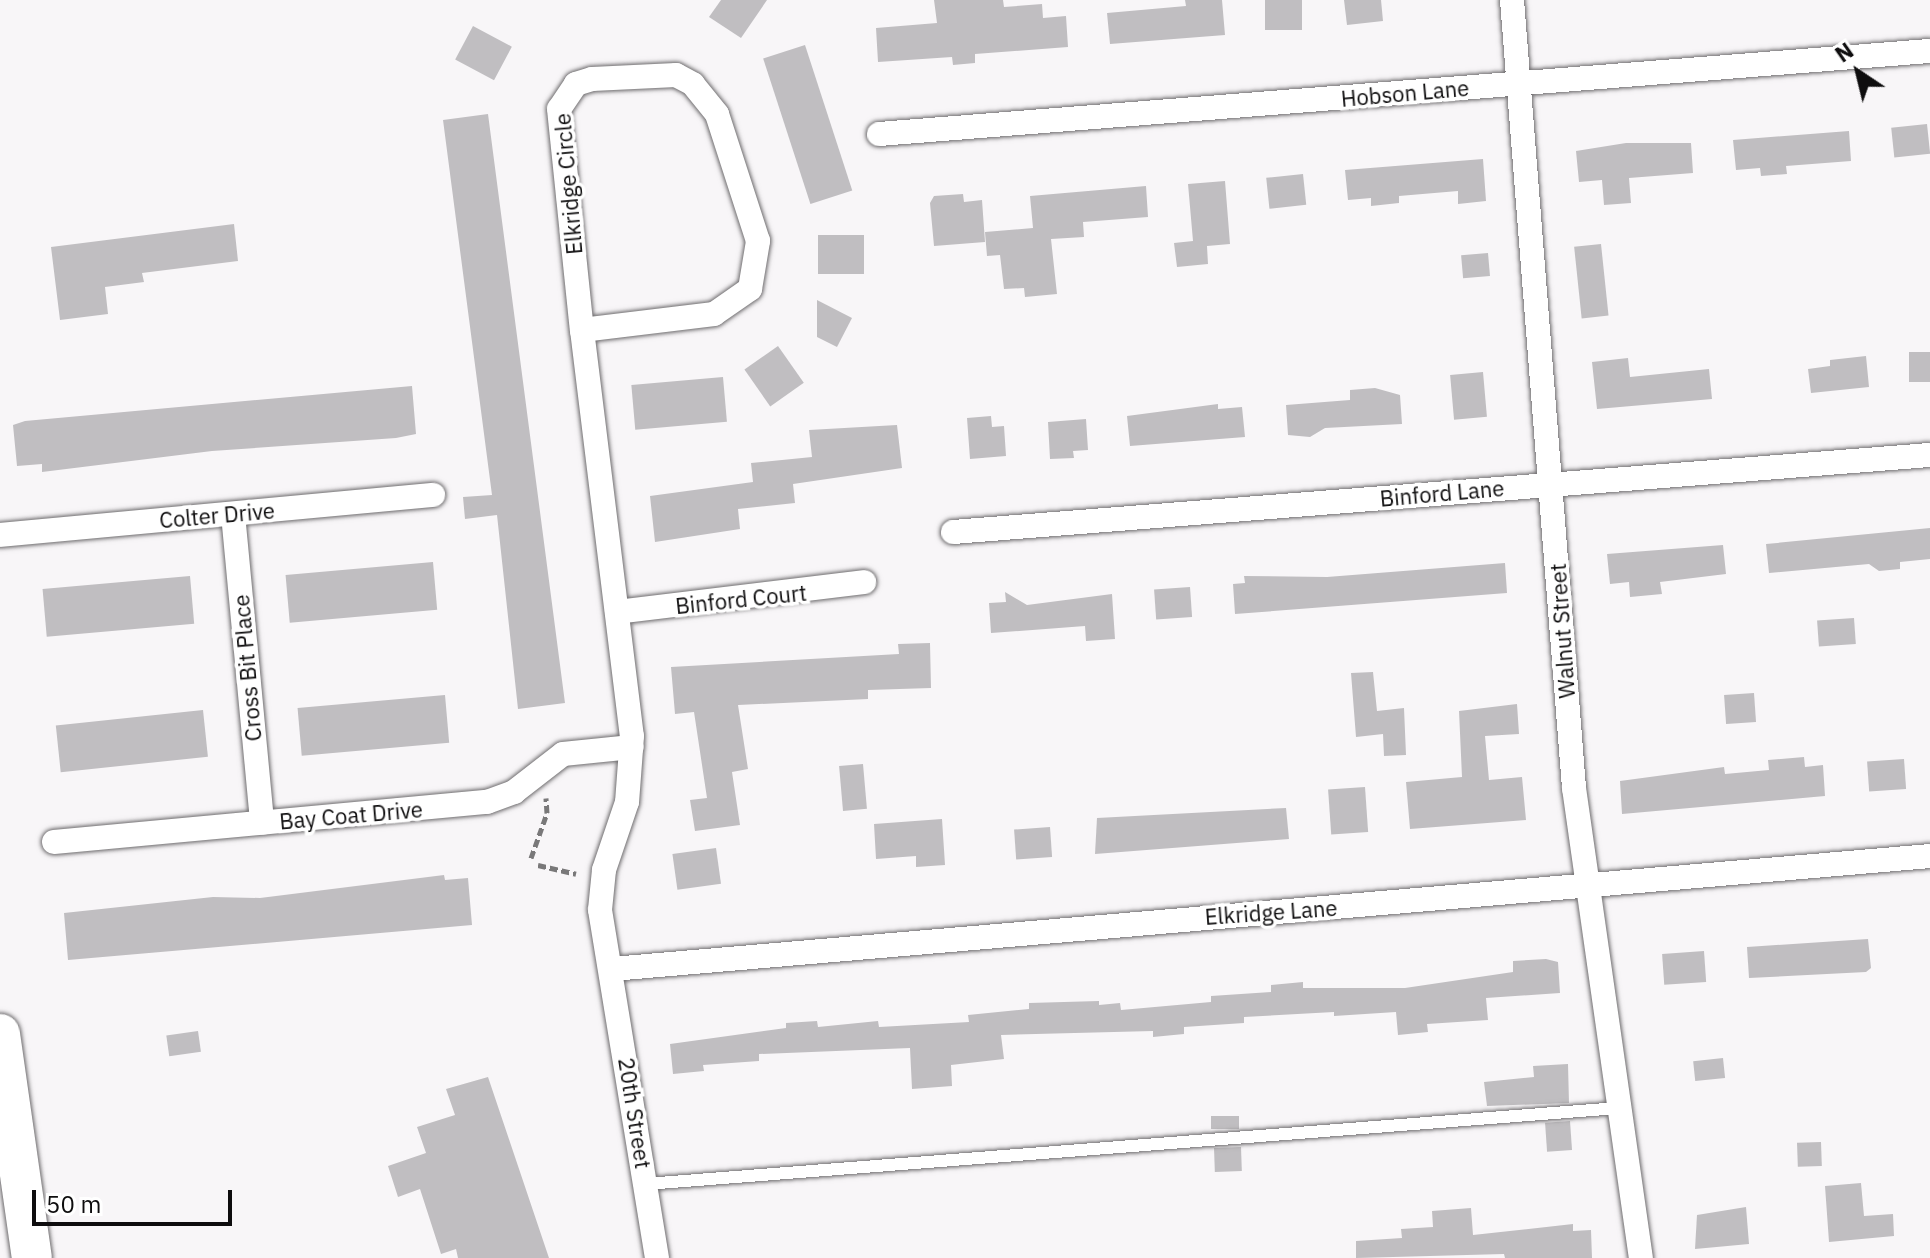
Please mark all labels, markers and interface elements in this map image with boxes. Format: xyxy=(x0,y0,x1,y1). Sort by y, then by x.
north arrow xyxy=(1818,32,1898,112)
text: N xyxy=(1829,35,1859,68)
street label: Hobson Lane xyxy=(1340,74,1470,112)
street label: Elkridge Circle xyxy=(549,112,587,256)
street label: Binford Lane xyxy=(1379,474,1505,512)
street label: Colter Drive xyxy=(158,497,276,533)
street label: Walnut Street xyxy=(1544,563,1580,699)
street label: Binford Court xyxy=(674,579,808,619)
street label: Cross Bit Place xyxy=(227,593,267,743)
street label: Bay Coat Drive xyxy=(278,796,424,834)
street label: Elkridge Lane xyxy=(1204,894,1338,930)
street label: 20th Street xyxy=(613,1056,657,1170)
scale bar xyxy=(36,1174,236,1224)
text: 50 m xyxy=(46,1188,101,1220)

